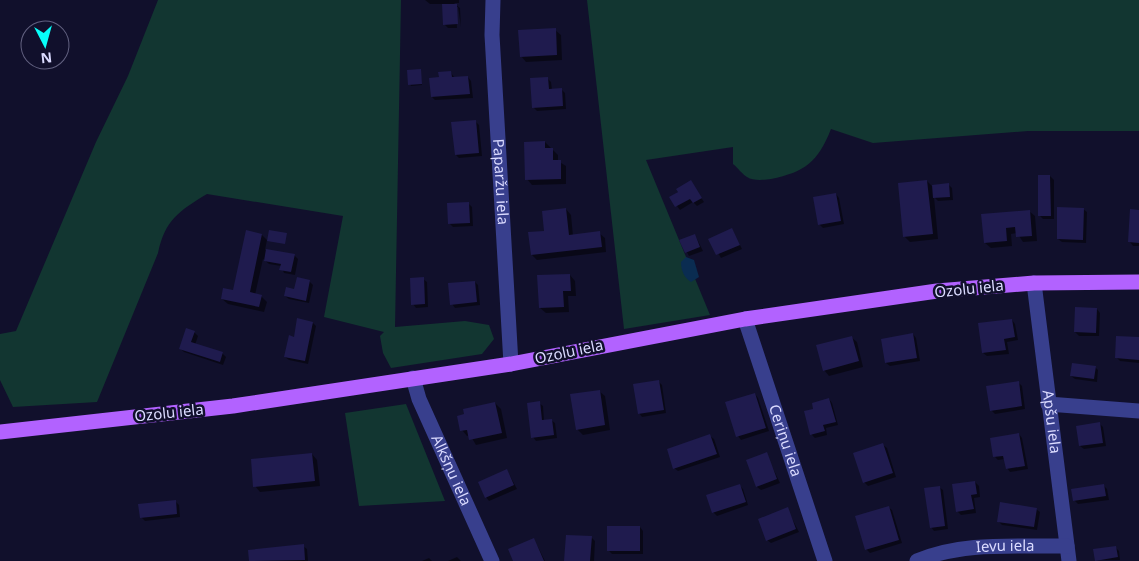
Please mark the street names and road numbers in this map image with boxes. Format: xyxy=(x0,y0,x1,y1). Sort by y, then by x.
street label: Paparžu iela xyxy=(489,138,514,225)
street label: Ozolu iela xyxy=(933,274,1005,302)
street label: Ozolu iela xyxy=(533,334,605,368)
street label: Apšu iela xyxy=(1039,389,1066,455)
street label: Ozolu iela xyxy=(133,398,205,426)
street label: Ceriņu iela xyxy=(765,401,807,479)
street label: Alkšņu iela xyxy=(427,431,477,509)
street label: Ievu iela xyxy=(975,535,1035,556)

